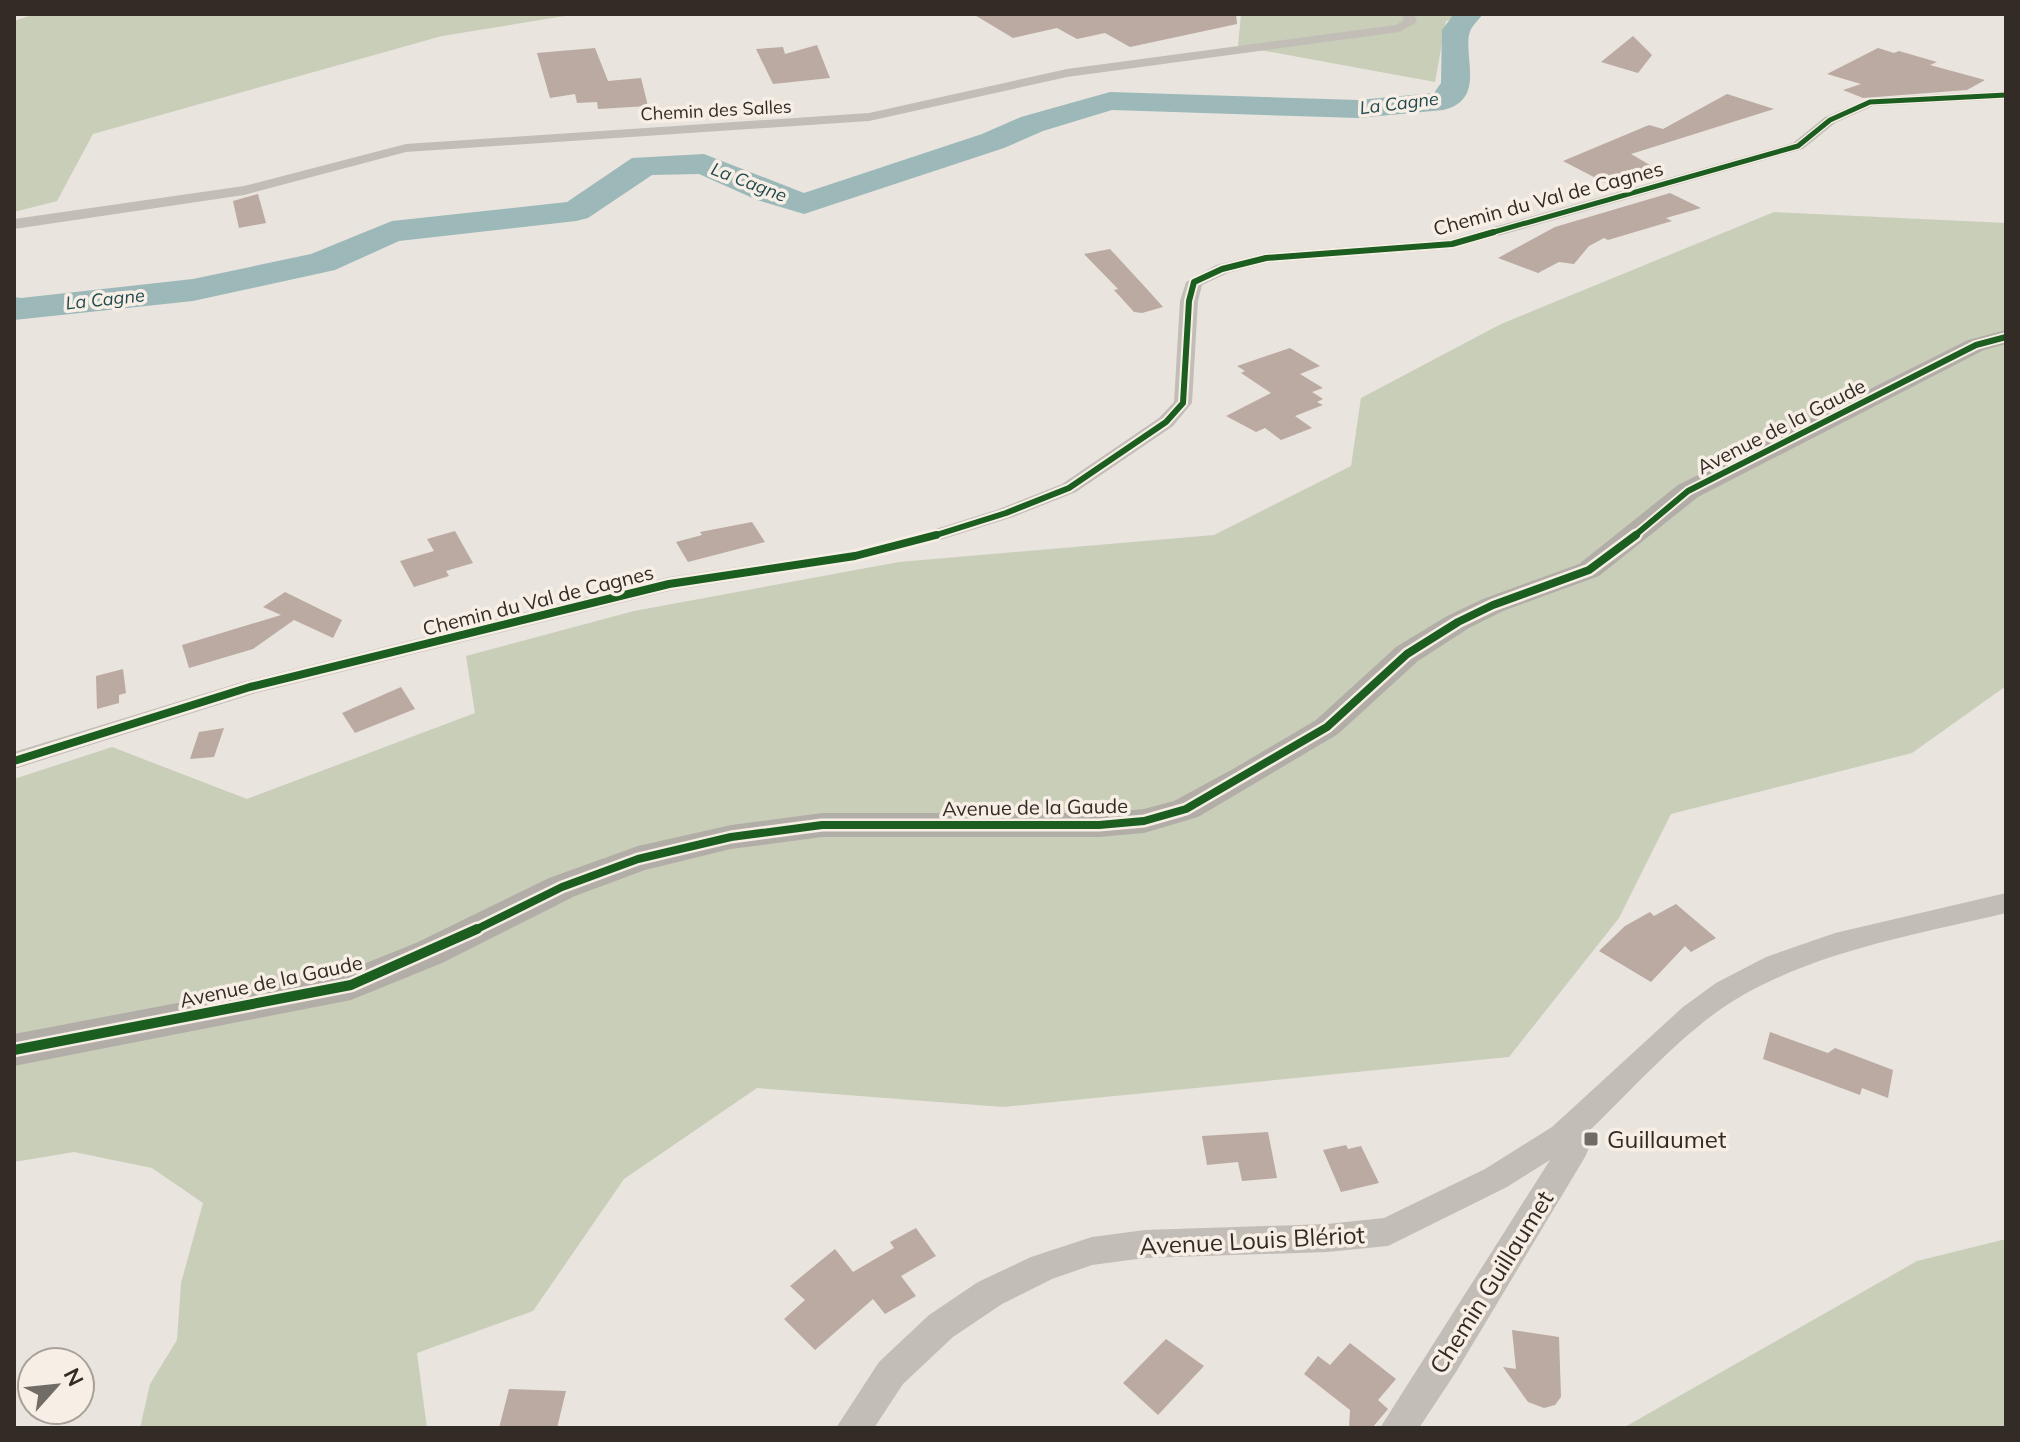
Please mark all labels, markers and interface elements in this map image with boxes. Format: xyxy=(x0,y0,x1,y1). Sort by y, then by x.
water label: La Cagne xyxy=(1358,87,1440,119)
street label: Chemin des Salles xyxy=(640,95,792,125)
street label: Chemin du Val de Cagnes xyxy=(1430,155,1666,241)
water label: La Cagne xyxy=(708,157,790,207)
water label: La Cagne xyxy=(64,283,146,315)
street label: Avenue de la Gaude xyxy=(1692,373,1870,479)
street label: Chemin du Val de Cagnes xyxy=(420,559,656,641)
street label: Avenue de la Gaude xyxy=(942,793,1128,821)
street label: Avenue de la Gaude xyxy=(177,949,365,1013)
place label: Guillaumet xyxy=(1607,1124,1726,1154)
marker: Guillaumet xyxy=(1582,1130,1600,1148)
street label: Chemin Guillaumet xyxy=(1423,1185,1559,1379)
street label: Avenue Louis Blériot xyxy=(1138,1219,1366,1261)
north arrow xyxy=(16,1346,96,1426)
text: N xyxy=(58,1363,90,1391)

